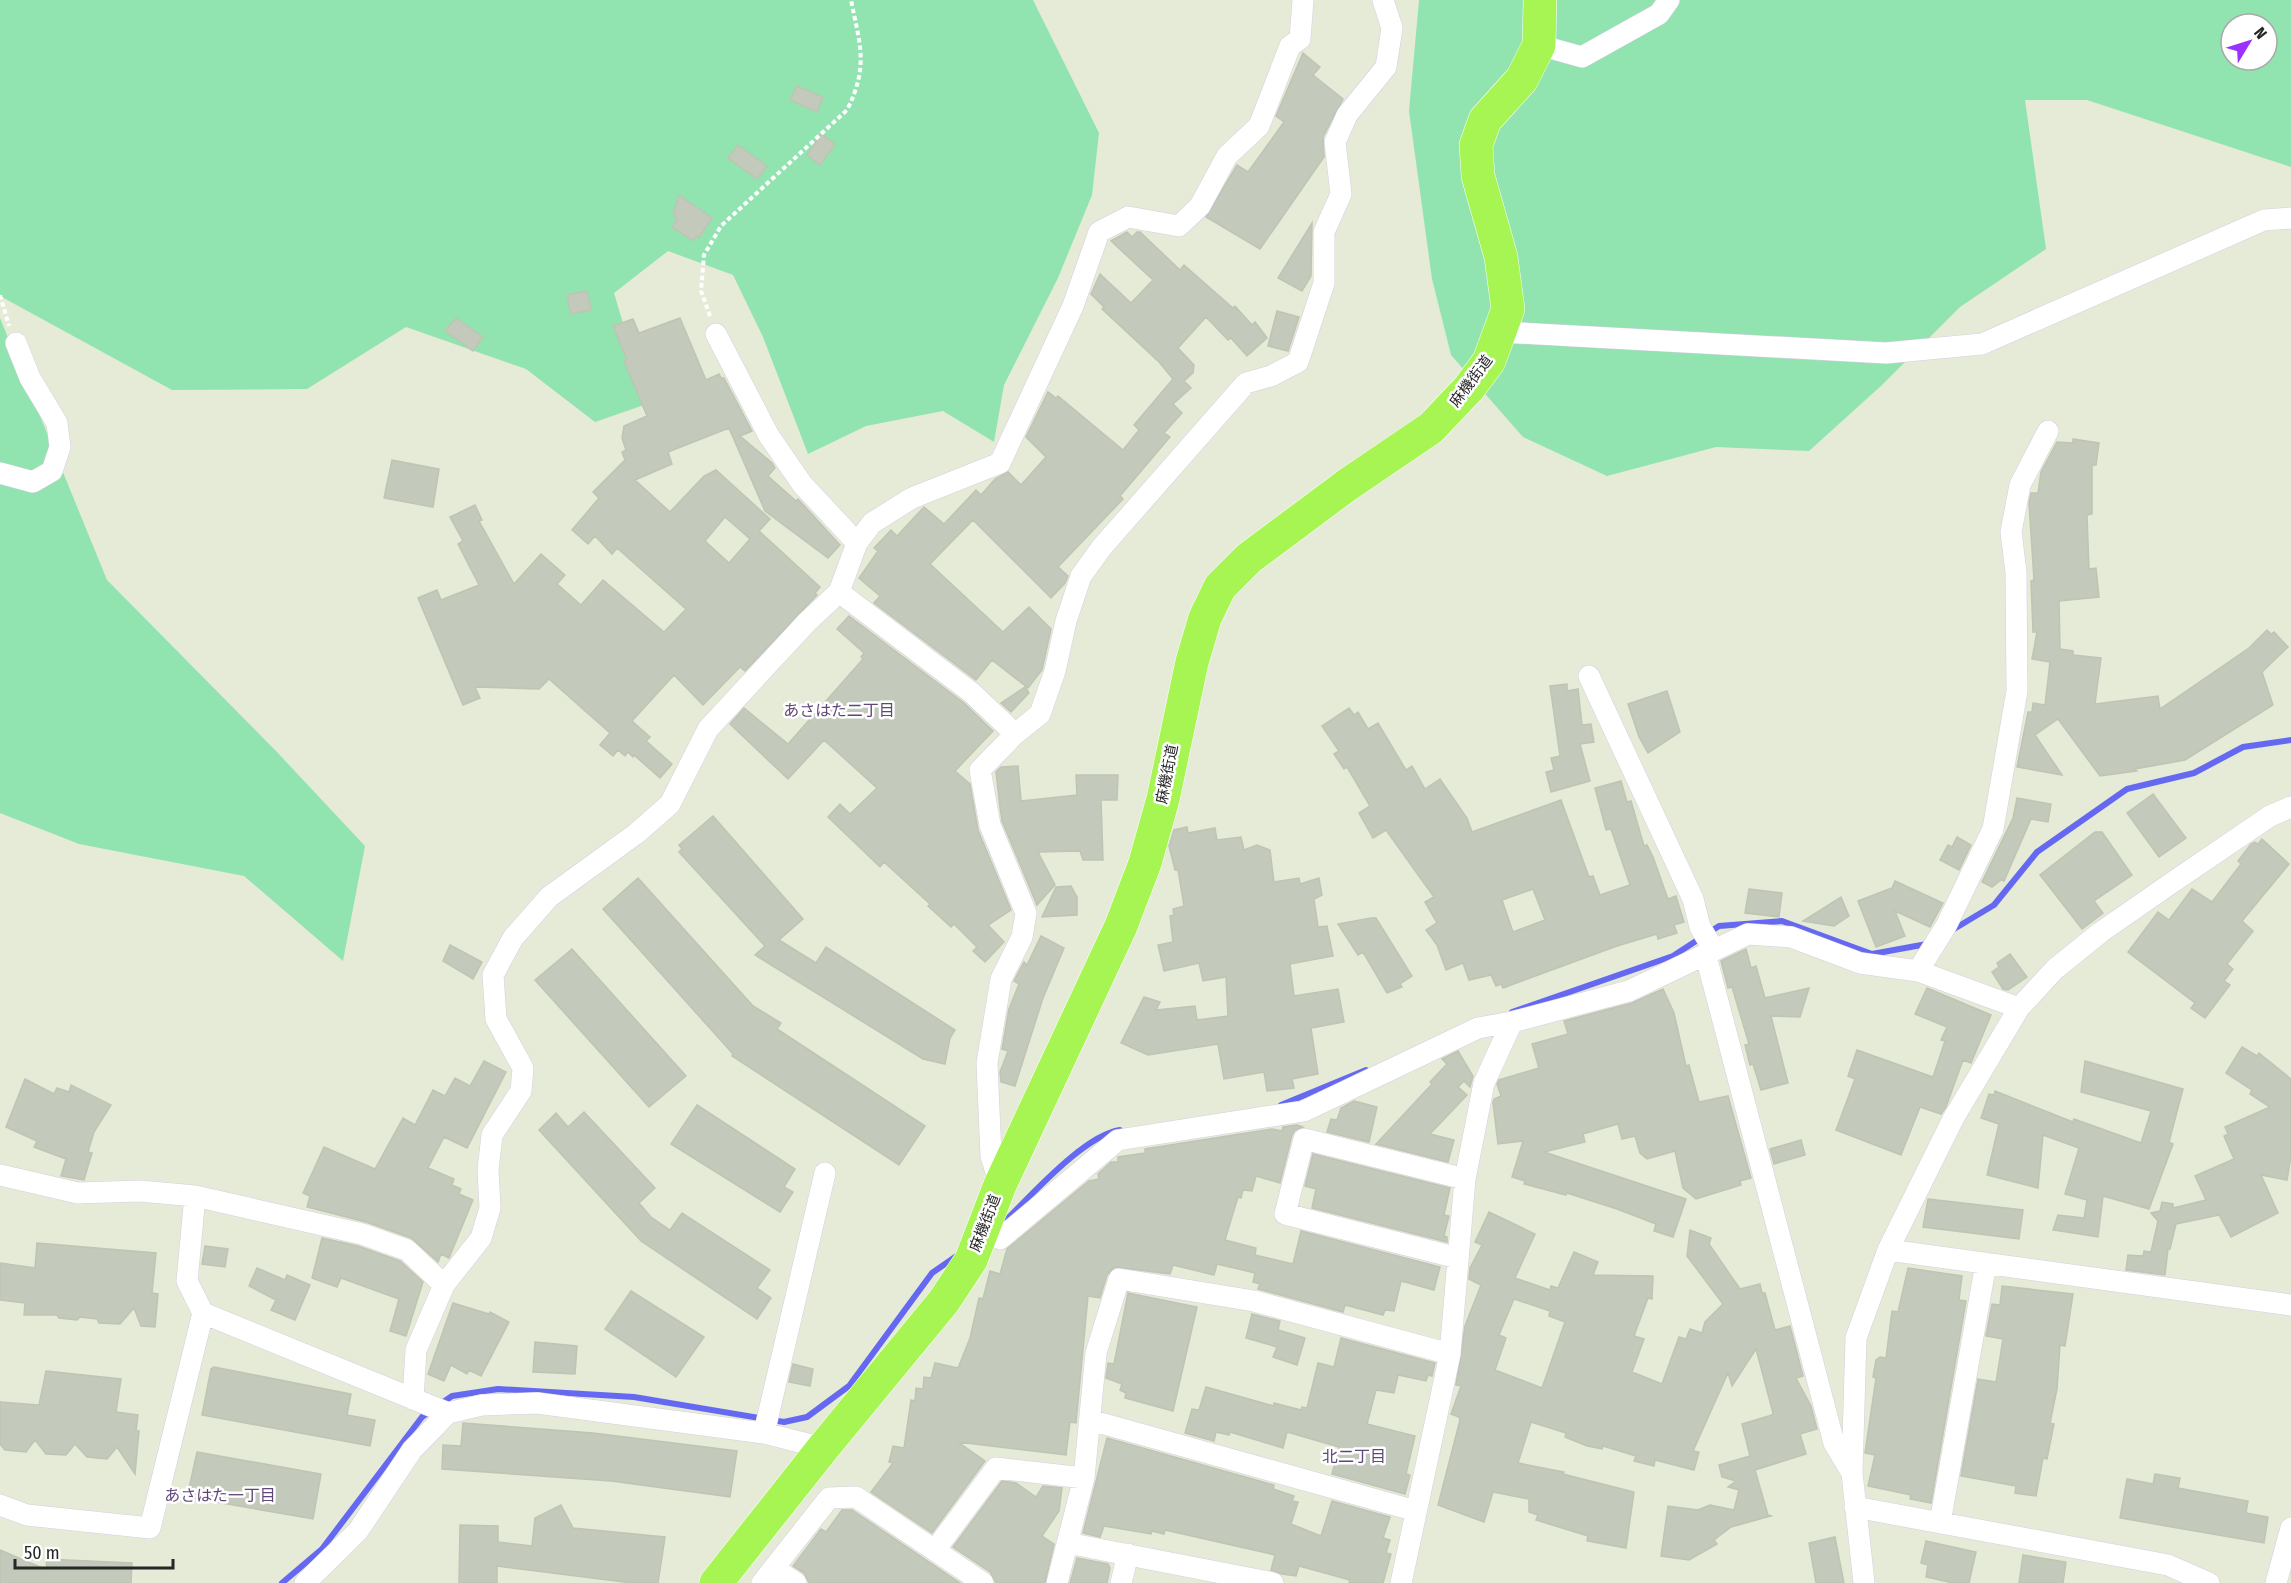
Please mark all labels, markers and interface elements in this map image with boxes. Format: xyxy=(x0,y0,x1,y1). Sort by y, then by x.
north arrow xyxy=(2219,12,2279,72)
text: N xyxy=(2250,23,2271,43)
street label: 麻機街道 xyxy=(1446,352,1496,410)
district label: あさはた二丁目 xyxy=(783,701,895,720)
street label: 麻機街道 xyxy=(1152,743,1182,805)
street label: 麻機街道 xyxy=(966,1192,1004,1254)
district label: 北二丁目 xyxy=(1322,1447,1386,1466)
district label: あさはた一丁目 xyxy=(164,1486,276,1505)
scale bar xyxy=(15,1532,172,1570)
text: 50 m xyxy=(24,1542,60,1564)

